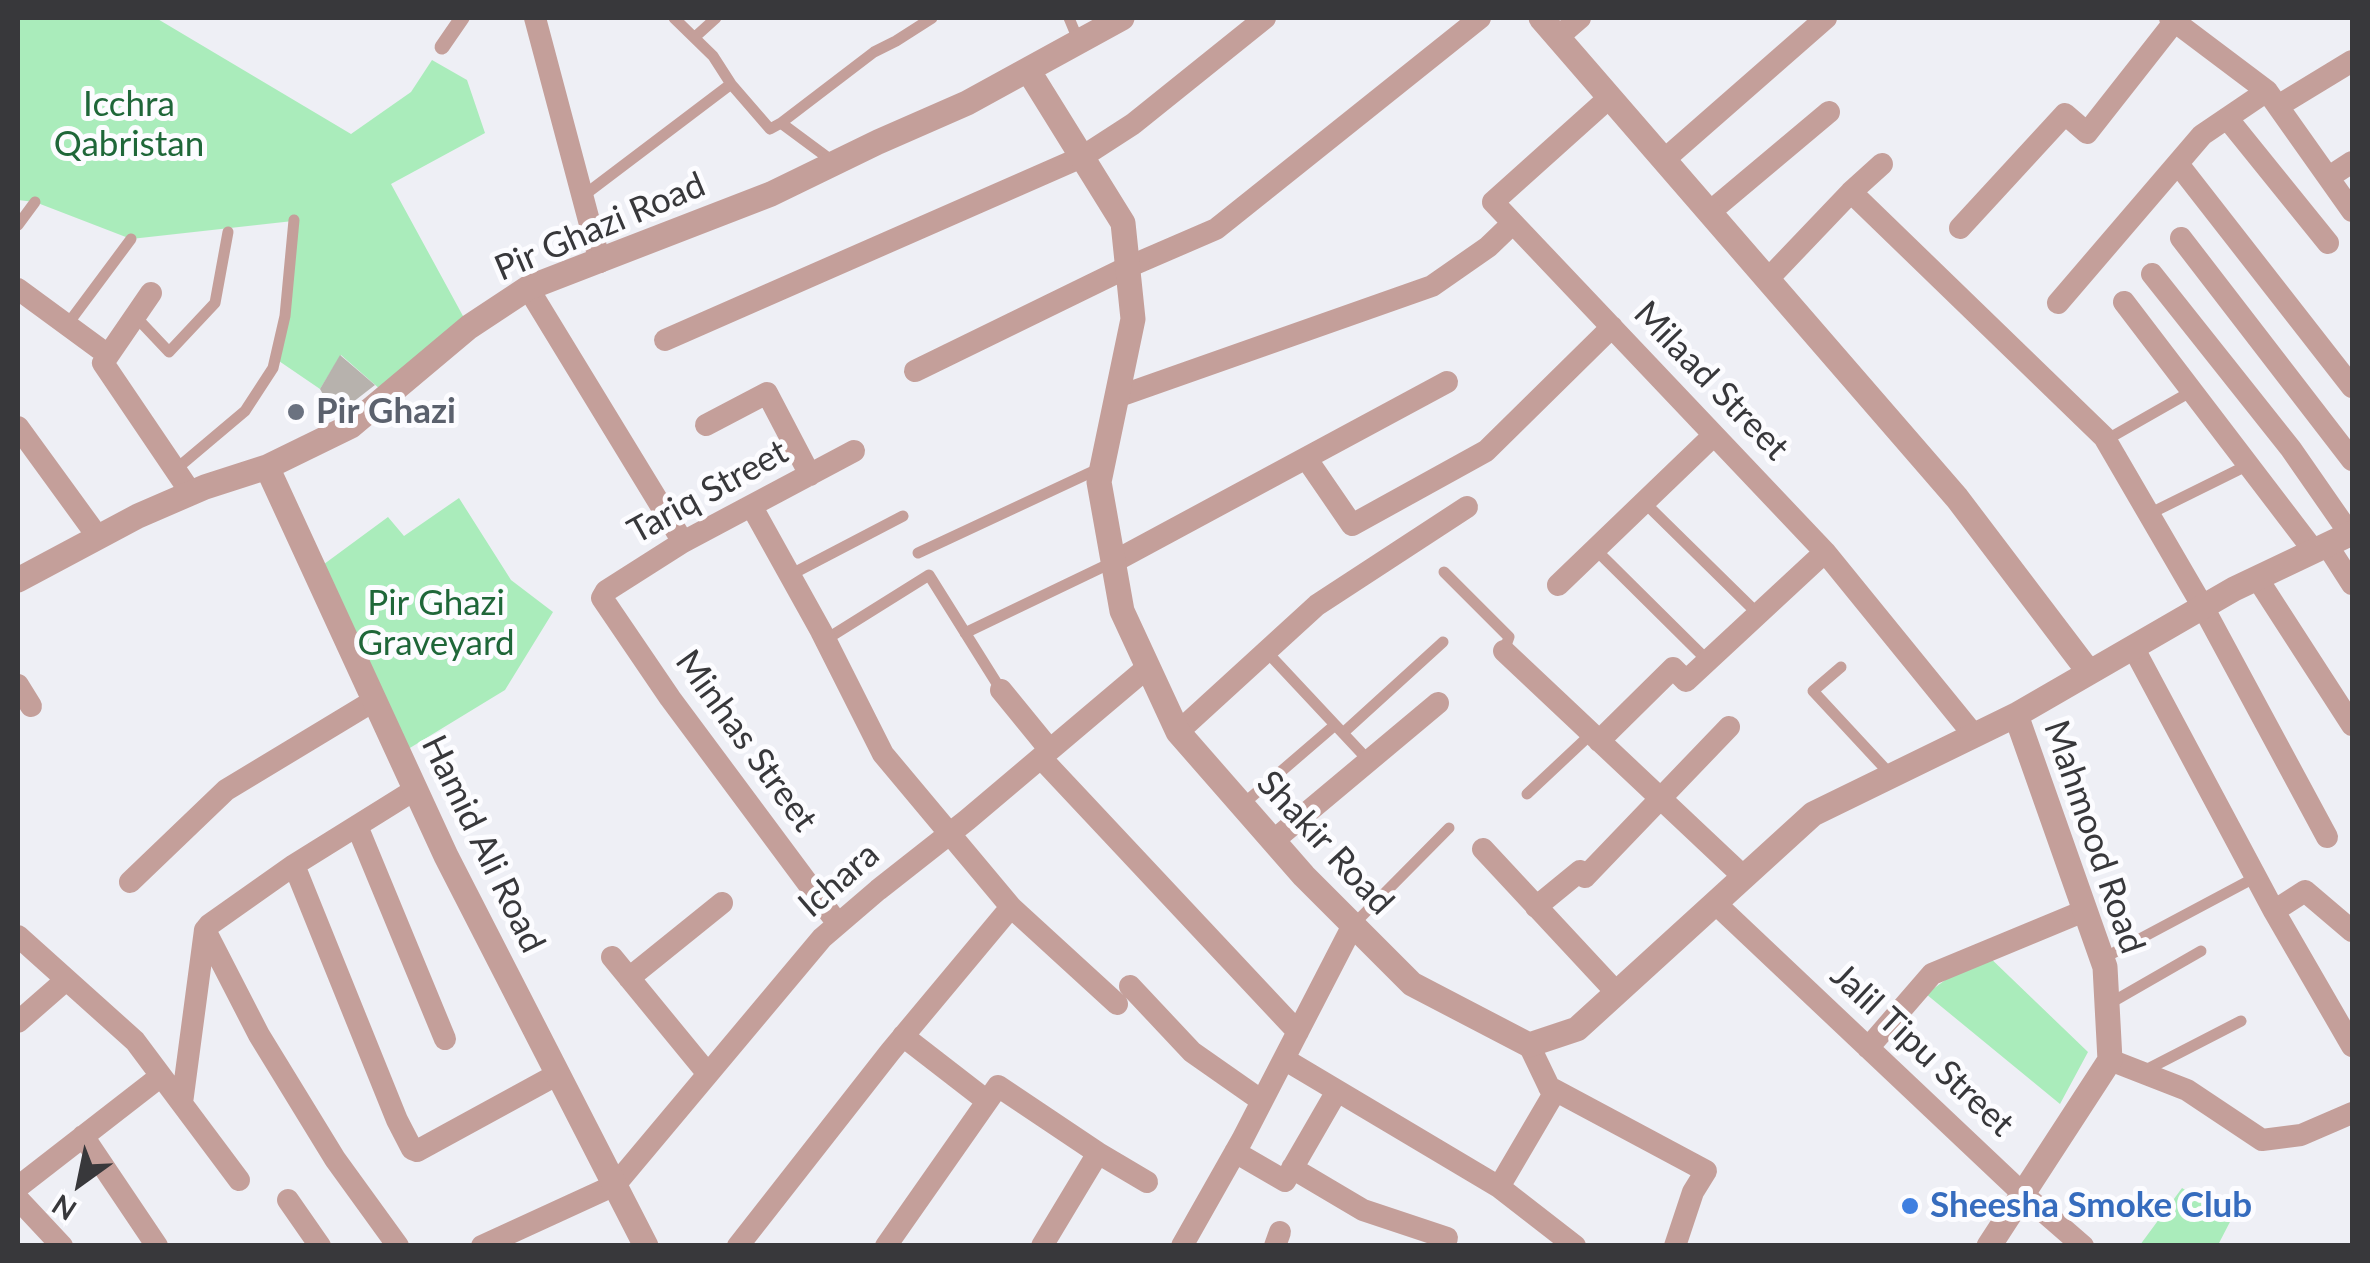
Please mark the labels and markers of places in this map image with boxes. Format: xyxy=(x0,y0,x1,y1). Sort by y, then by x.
place label: Pir Ghazi xyxy=(316,391,456,433)
marker: Pir Ghazi xyxy=(285,401,307,423)
place label: Sheesha Smoke Club xyxy=(1930,1185,2252,1227)
marker: Sheesha Smoke Club xyxy=(1899,1195,1921,1217)

